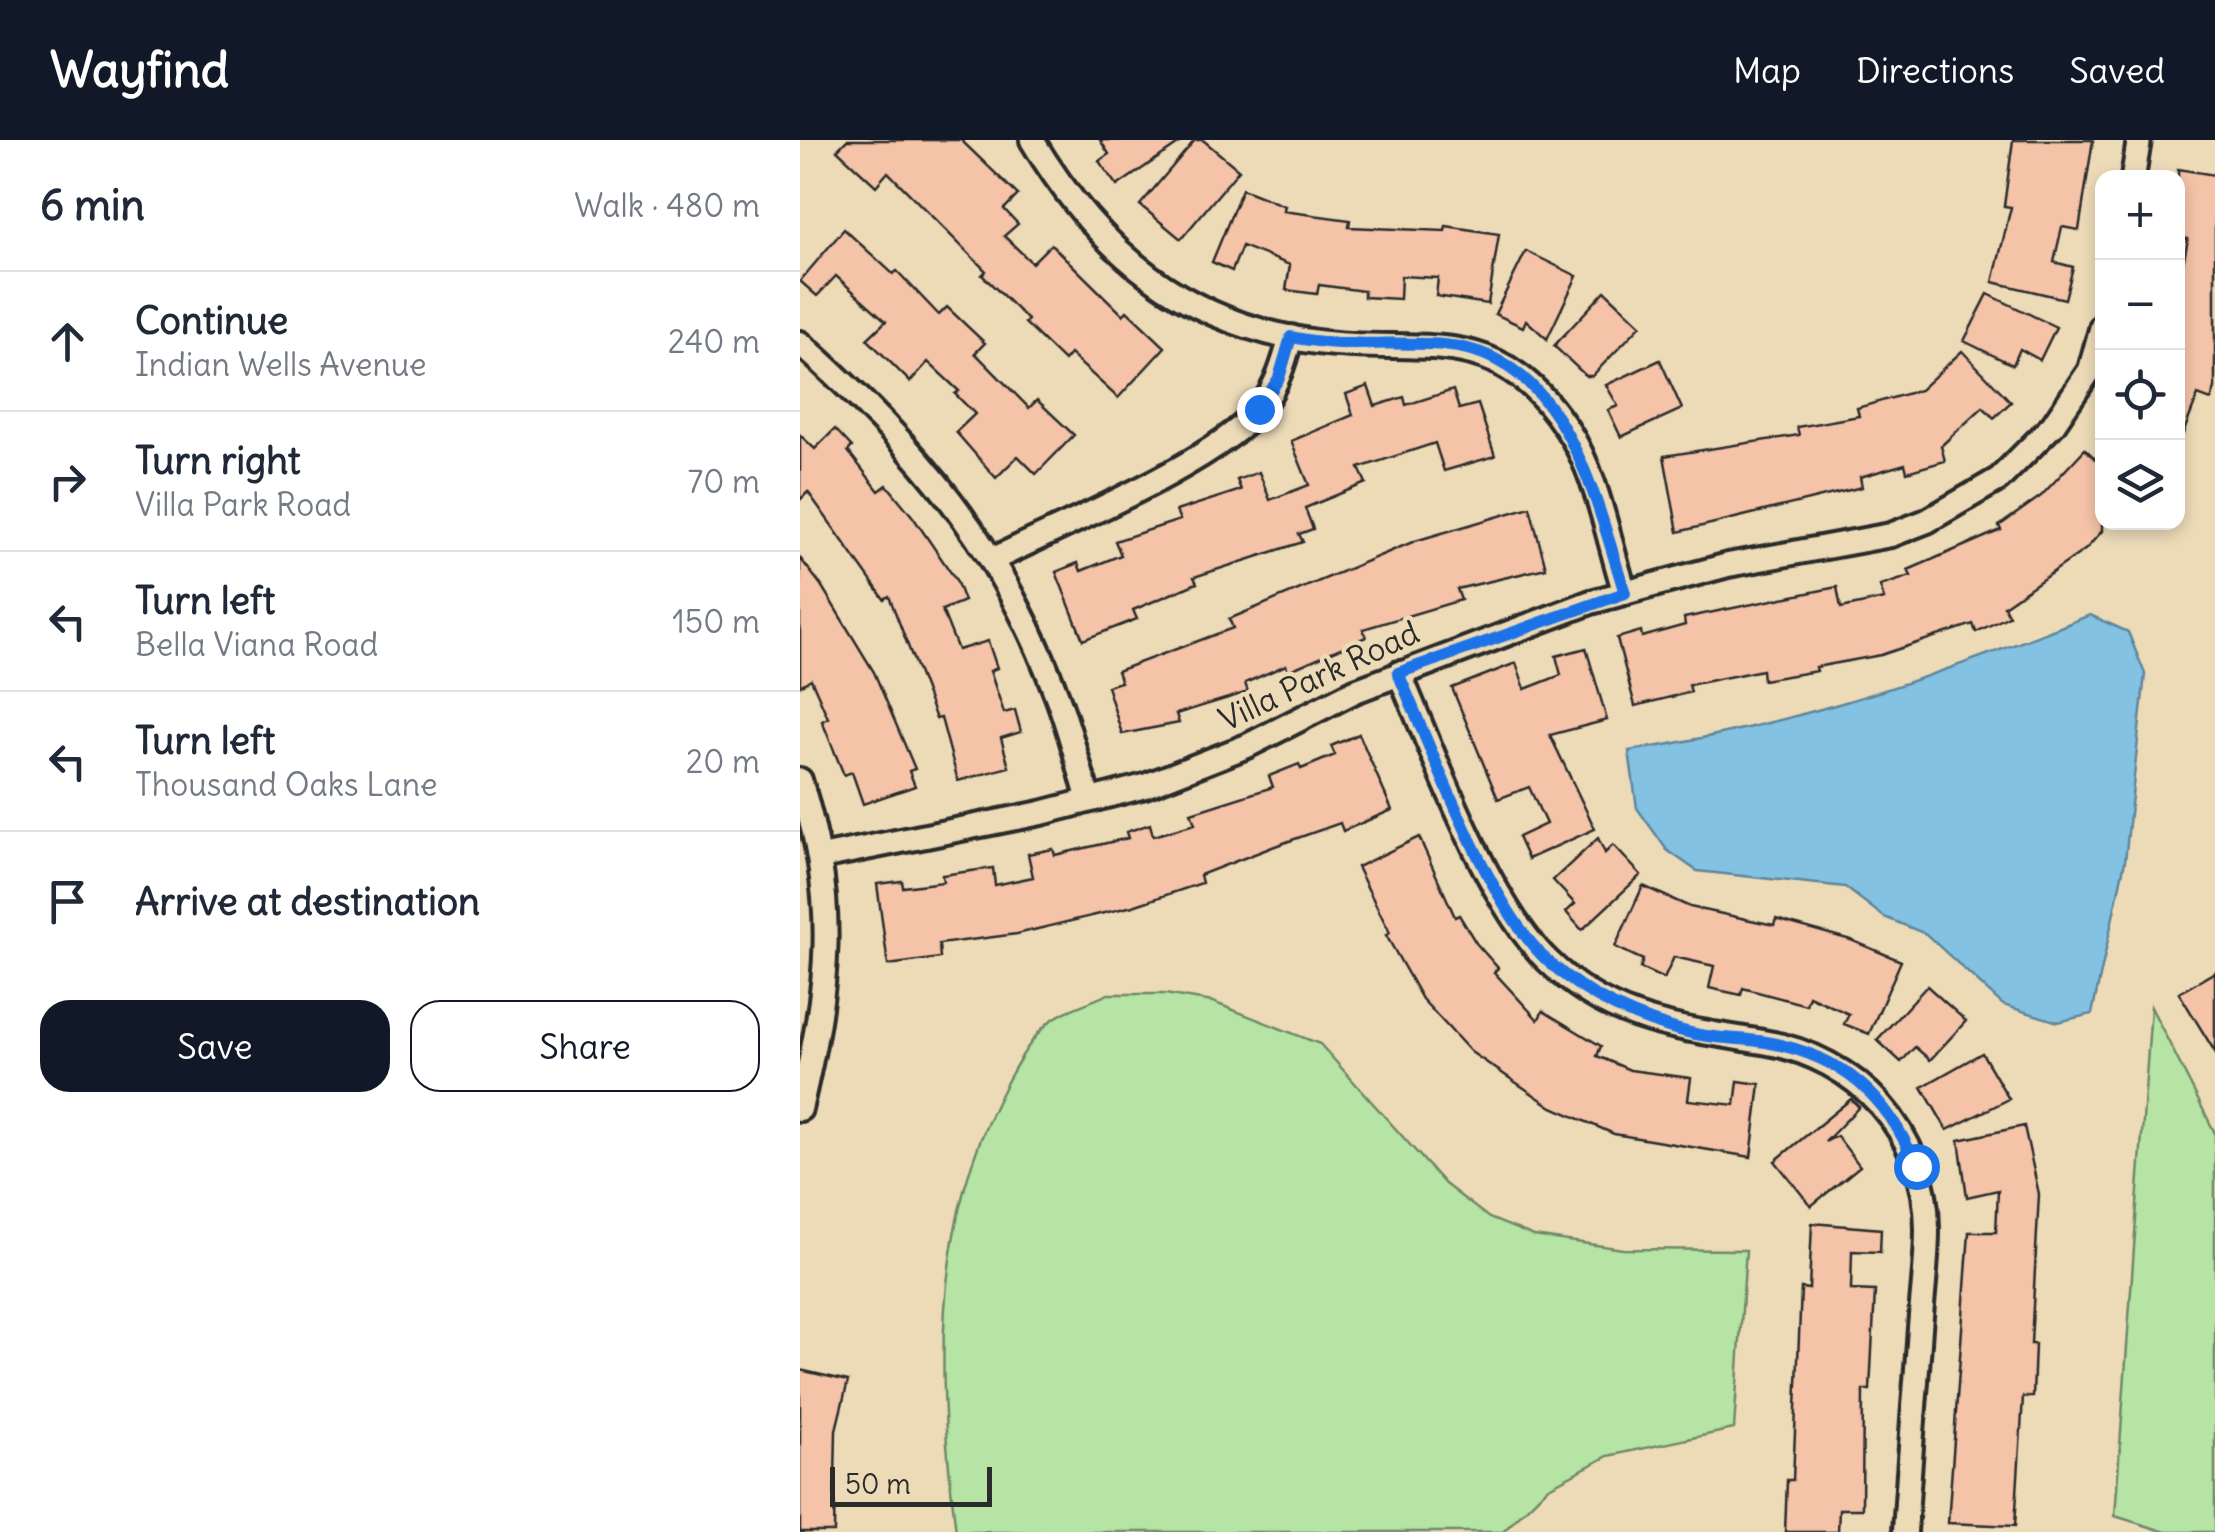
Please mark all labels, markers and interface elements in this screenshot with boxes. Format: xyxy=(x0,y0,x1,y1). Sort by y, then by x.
text: Wayfind xyxy=(50,40,229,100)
text: Map xyxy=(1733,48,1801,92)
text: Directions xyxy=(1856,48,2014,92)
text: Saved xyxy=(2069,48,2165,92)
map controls xyxy=(2095,170,2185,530)
button: + xyxy=(2095,170,2185,260)
text: 6 min xyxy=(40,179,145,231)
text: Walk · 480 m xyxy=(574,185,760,226)
button: − xyxy=(2095,260,2185,350)
text: Continue xyxy=(135,297,288,344)
icon: ahead xyxy=(40,314,95,369)
text: 240 m xyxy=(668,321,760,362)
text: Indian Wells Avenue xyxy=(135,344,427,385)
button: locate xyxy=(2095,350,2185,440)
route end xyxy=(1237,387,1283,433)
text: Turn right xyxy=(135,437,301,484)
button: layers xyxy=(2095,440,2185,530)
icon: right xyxy=(40,454,95,509)
text: 70 m xyxy=(688,461,760,502)
text: Villa Park Road xyxy=(135,484,351,525)
text: Turn left xyxy=(135,577,275,624)
icon: left xyxy=(40,594,95,649)
text: 150 m xyxy=(672,601,760,642)
street label: Villa Park Road xyxy=(1212,611,1425,740)
text: Bella Viana Road xyxy=(135,624,378,665)
text: Turn left xyxy=(135,717,275,764)
icon: left xyxy=(40,734,95,789)
text: 20 m xyxy=(686,741,760,782)
text: Thousand Oaks Lane xyxy=(135,764,437,805)
icon: arrive xyxy=(40,874,95,929)
text: Arrive at destination xyxy=(135,878,480,925)
button: Save xyxy=(40,1000,390,1092)
button: Share xyxy=(410,1000,760,1092)
route start xyxy=(1894,1144,1940,1190)
scale bar xyxy=(830,1462,992,1506)
text: 50 m xyxy=(845,1466,911,1502)

